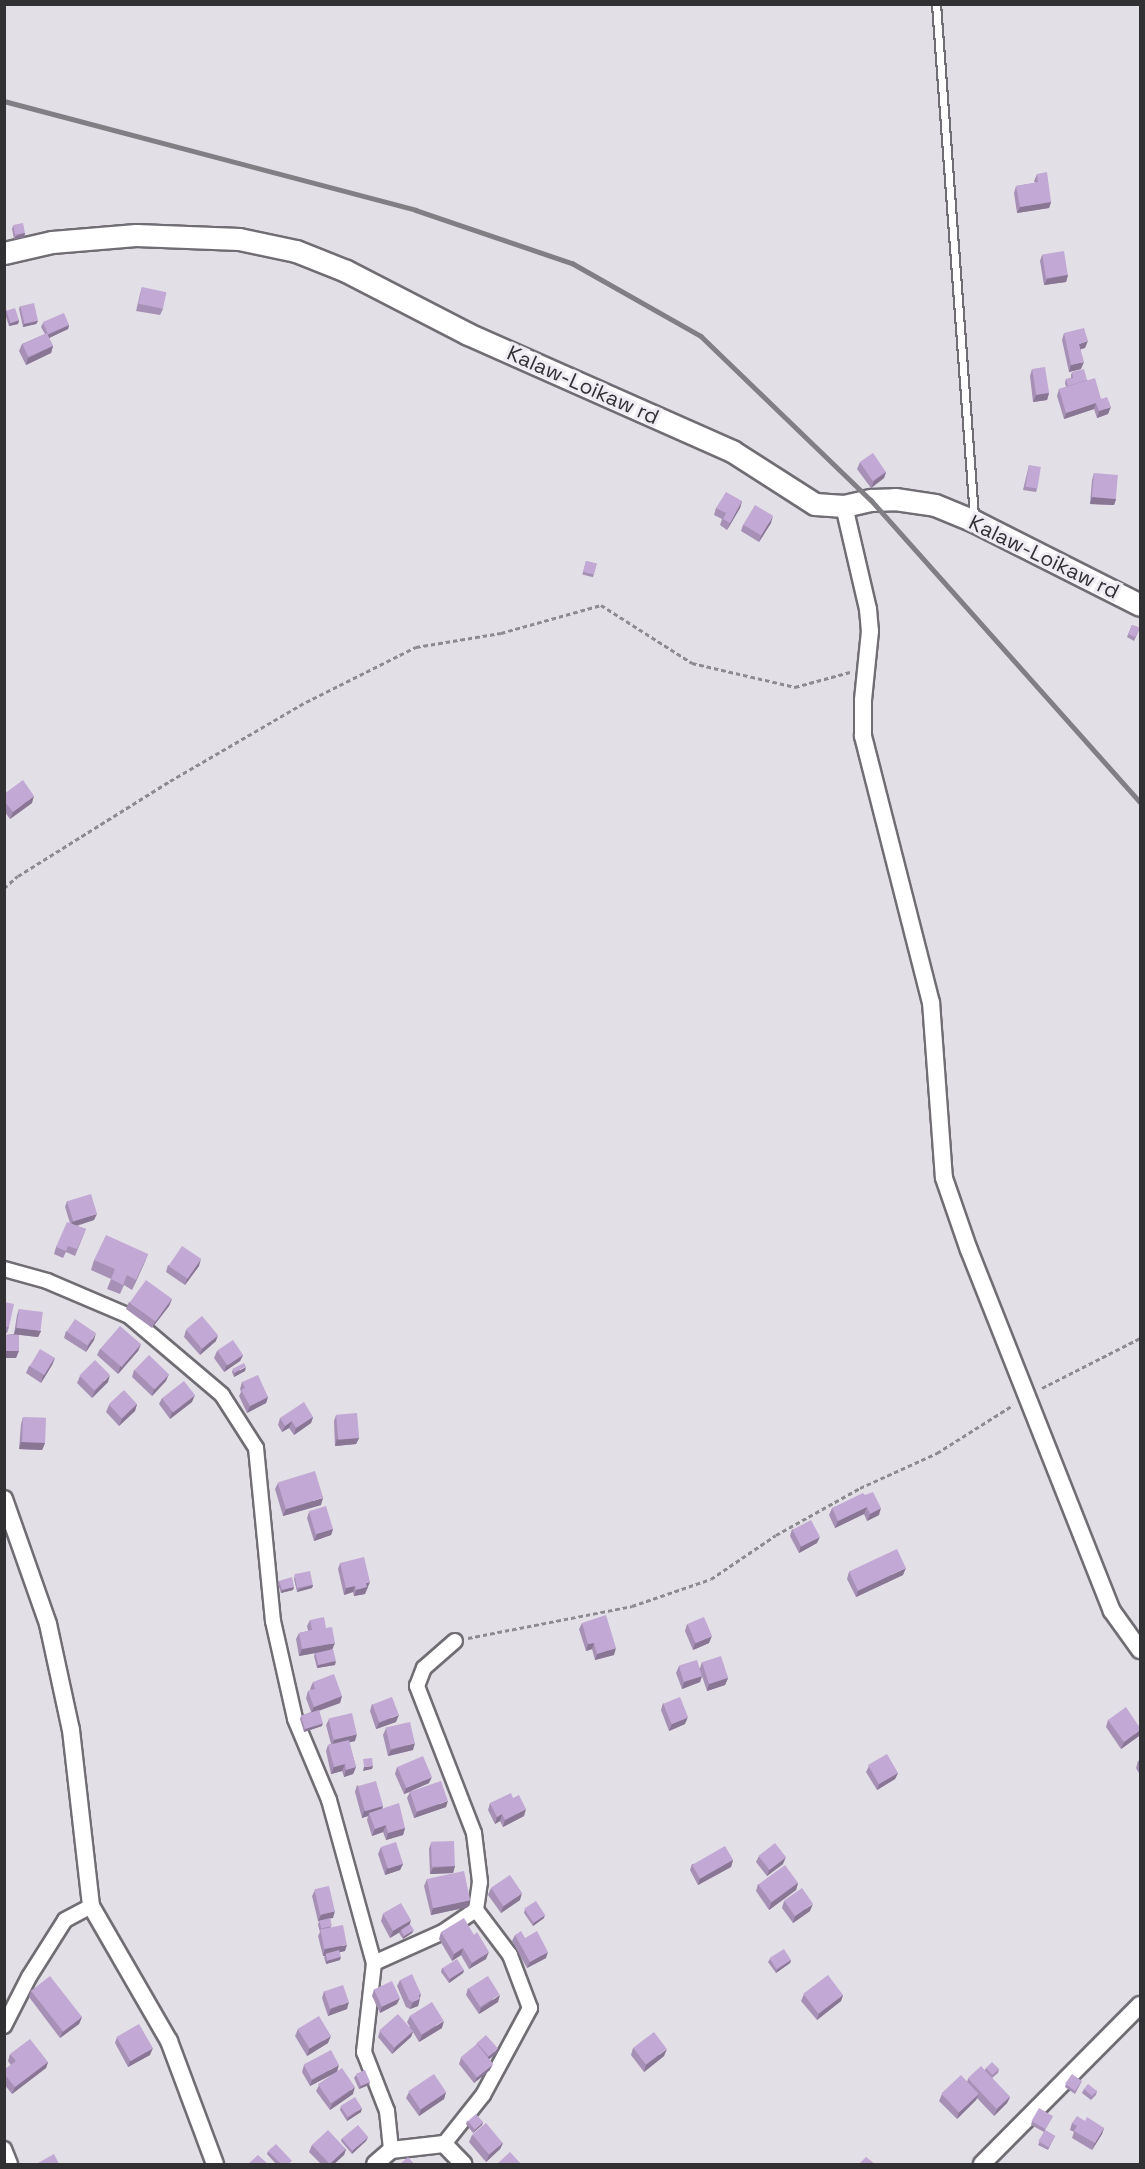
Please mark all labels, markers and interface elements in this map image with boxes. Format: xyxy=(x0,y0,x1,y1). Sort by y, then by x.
street label: Kalaw-Loikaw rd xyxy=(503,340,663,430)
street label: Kalaw-Loikaw rd xyxy=(965,510,1123,604)

